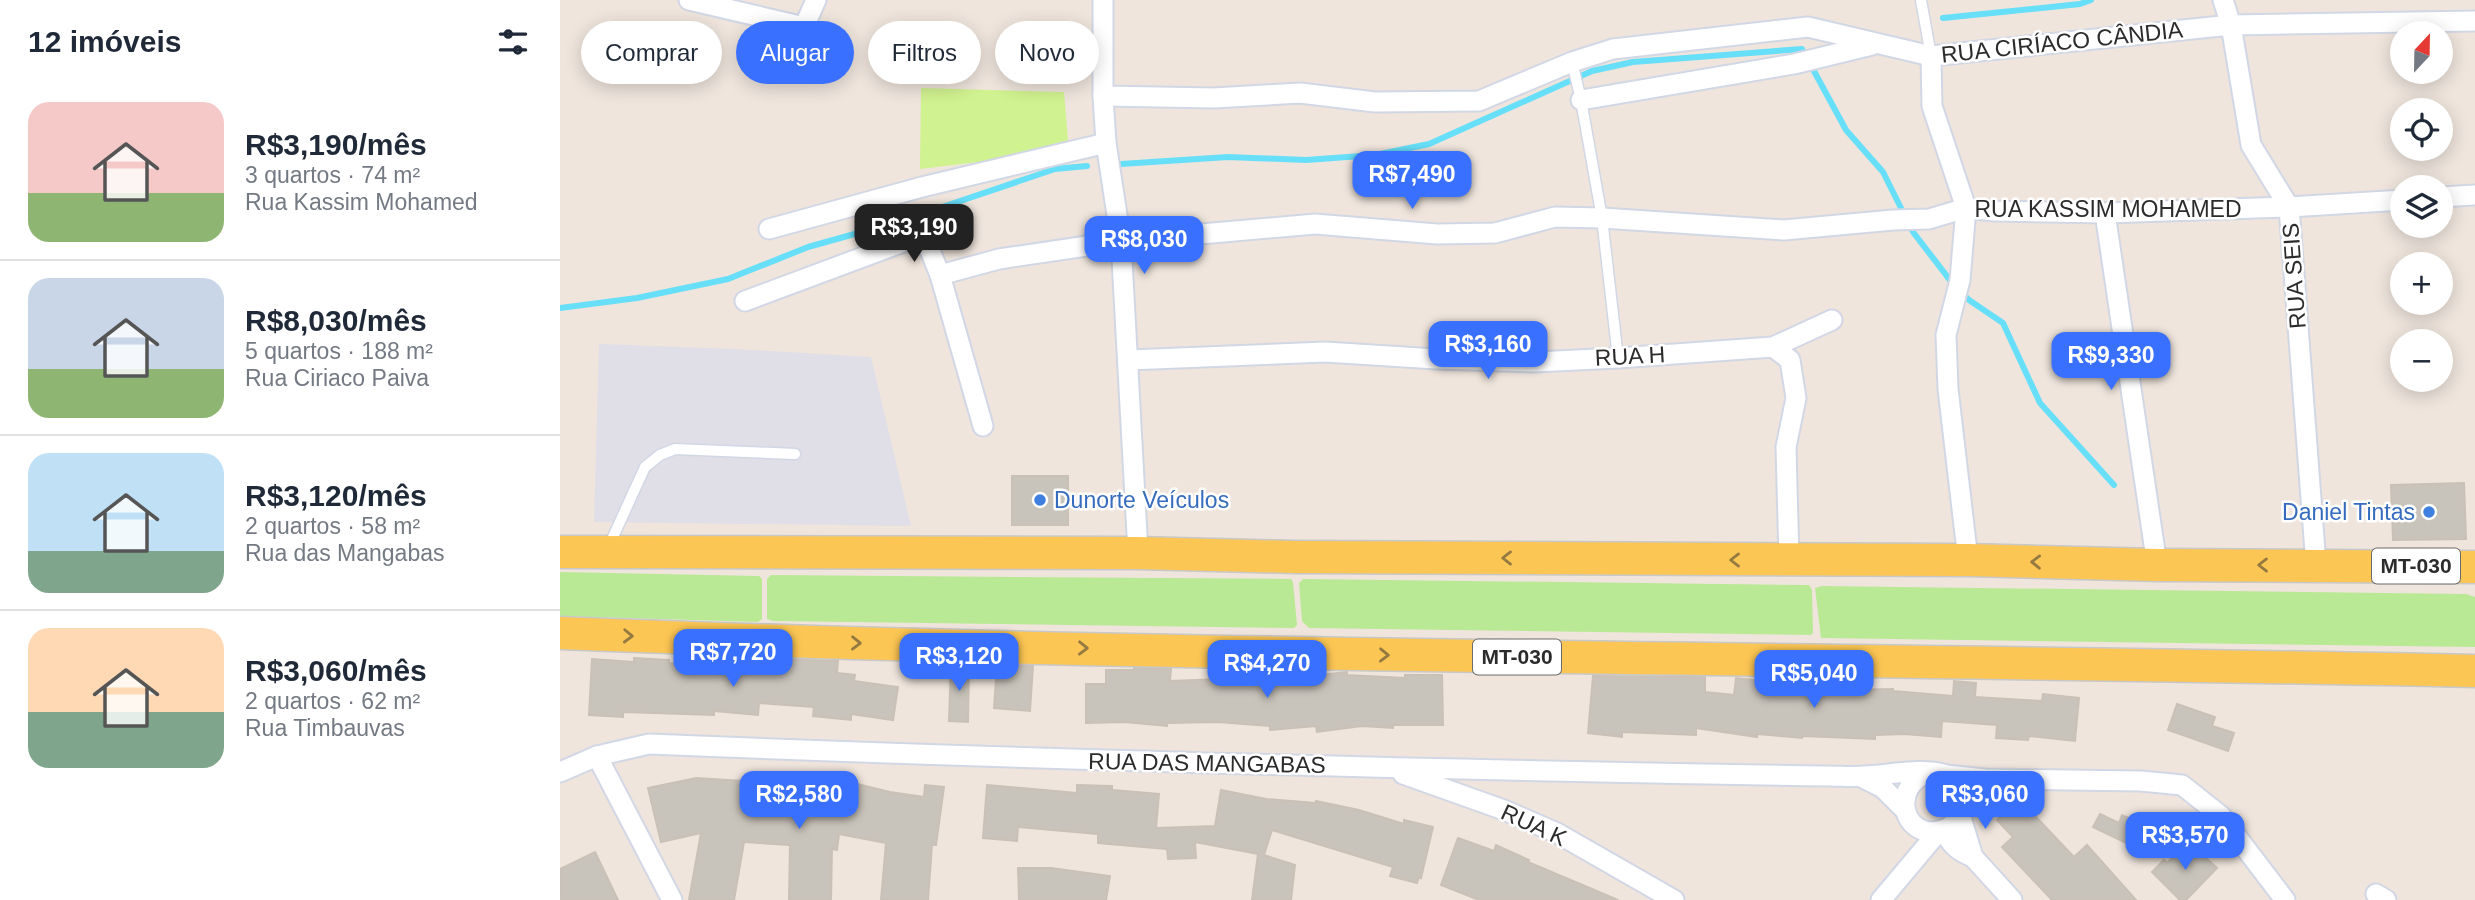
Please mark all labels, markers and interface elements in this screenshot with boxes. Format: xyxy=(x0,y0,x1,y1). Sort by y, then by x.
street label: RUA CIRÍACO CÂNDIA xyxy=(1940,16,2185,68)
chip: Comprar xyxy=(581,21,722,84)
chip: Alugar xyxy=(736,21,854,84)
chip: Filtros xyxy=(868,21,981,84)
chip: Novo xyxy=(995,21,1099,84)
north arrow xyxy=(2390,21,2454,84)
map controls xyxy=(2390,21,2453,392)
icon: filters xyxy=(494,23,532,61)
text: 12 imóveis xyxy=(28,25,181,58)
button: locate xyxy=(2390,98,2453,161)
text: R$3,190/mês xyxy=(245,128,427,161)
icon: home xyxy=(84,130,168,214)
pin: R$7,490 xyxy=(1347,152,1477,211)
text: R$7,490 xyxy=(1369,161,1455,187)
text: 3 quartos · 74 m² xyxy=(245,162,420,188)
button: layers xyxy=(2390,175,2453,238)
text: Rua Kassim Mohamed xyxy=(245,189,478,215)
street label: RUA KASSIM MOHAMED xyxy=(1974,196,2242,222)
pin: R$3,190 xyxy=(849,204,979,264)
text: R$3,190 xyxy=(871,214,957,240)
pin: R$8,030 xyxy=(1079,216,1209,276)
street label: RUA SEIS xyxy=(2277,222,2311,330)
text: R$8,030 xyxy=(1101,226,1187,252)
button: + xyxy=(2390,252,2453,315)
text: R$8,030/mês xyxy=(245,304,427,337)
icon: home xyxy=(84,306,168,390)
pin: R$3,160 xyxy=(1423,322,1553,381)
button: − xyxy=(2390,329,2453,392)
text: R$3,160 xyxy=(1445,331,1531,357)
pin: R$9,330 xyxy=(2046,332,2176,392)
text: 5 quartos · 188 m² xyxy=(245,338,433,364)
street label: RUA H xyxy=(1594,341,1666,371)
text: R$9,330 xyxy=(2068,342,2154,368)
text: Rua Ciriaco Paiva xyxy=(245,365,429,391)
text: R$3,120/mês xyxy=(245,479,427,512)
icon: home xyxy=(84,481,168,565)
place label: Dunorte Veículos xyxy=(1054,487,1229,513)
marker: Dunorte Veículos xyxy=(1032,492,1048,508)
place label: Daniel Tintas xyxy=(2282,499,2415,525)
marker: Daniel Tintas xyxy=(2421,504,2437,520)
text: 2 quartos · 58 m² xyxy=(245,513,420,539)
text: Rua das Mangabas xyxy=(245,540,444,566)
road number: MT-030 xyxy=(2372,548,2460,584)
one-way arrow xyxy=(1502,550,1512,566)
one-way arrow xyxy=(1729,552,1740,568)
one-way arrow xyxy=(2030,554,2041,570)
one-way arrow xyxy=(2258,557,2268,573)
one-way arrow xyxy=(623,628,634,643)
pin: R$7,720 xyxy=(668,630,798,689)
pin: R$3,120 xyxy=(894,634,1024,693)
one-way arrow xyxy=(850,636,861,651)
text: R$7,720 xyxy=(690,639,776,665)
pin: R$4,270 xyxy=(1202,640,1332,700)
road number: MT-030 xyxy=(1473,640,1561,674)
one-way arrow xyxy=(1078,641,1089,656)
text: R$3,120 xyxy=(916,643,1002,669)
one-way arrow xyxy=(1379,647,1390,663)
text: R$4,270 xyxy=(1224,650,1310,676)
pin: R$5,040 xyxy=(1749,650,1879,710)
text: R$3,060/mês xyxy=(245,654,427,687)
icon: home xyxy=(84,656,168,740)
text: R$5,040 xyxy=(1771,660,1857,686)
text: 2 quartos · 62 m² xyxy=(245,688,420,714)
text: Rua Timbauvas xyxy=(245,715,405,741)
street label: RUA DAS MANGABAS xyxy=(1088,748,1326,778)
pin: R$2,580 xyxy=(734,772,864,831)
pin: R$3,060 xyxy=(1920,772,2050,831)
text: R$2,580 xyxy=(756,781,842,807)
text: R$3,060 xyxy=(1942,781,2028,807)
street label: RUA K xyxy=(1497,799,1571,852)
pin: R$3,570 xyxy=(2120,812,2250,872)
text: R$3,570 xyxy=(2142,822,2228,848)

